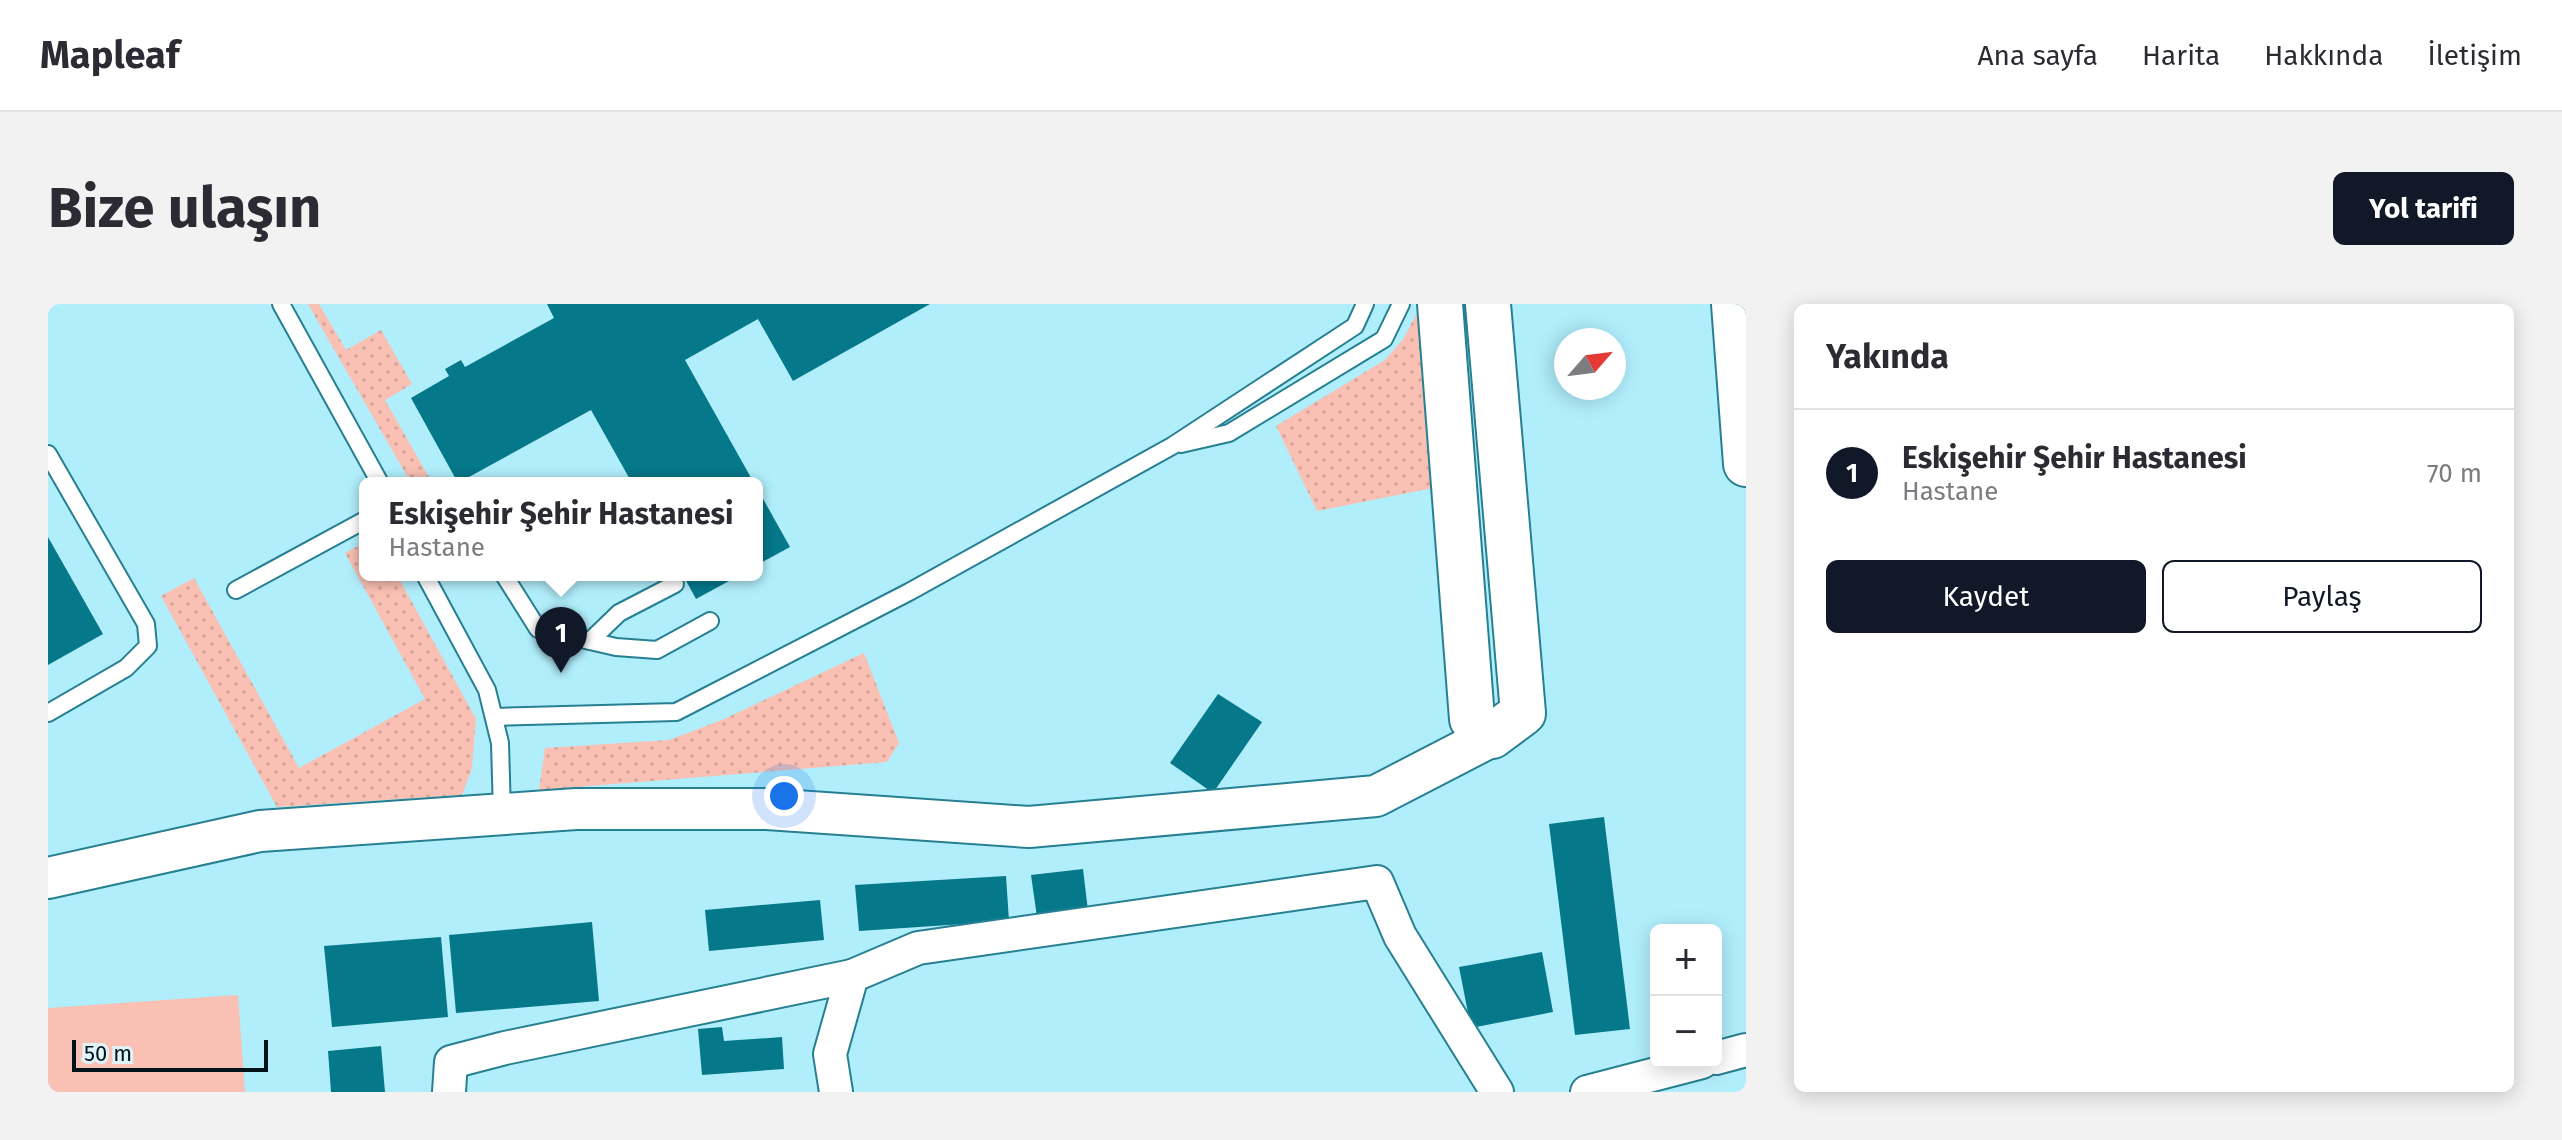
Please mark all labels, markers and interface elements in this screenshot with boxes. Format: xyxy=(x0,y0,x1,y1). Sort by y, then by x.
text: Mapleaf xyxy=(40,32,179,78)
text: Ana sayfa xyxy=(1978,39,2098,72)
text: Harita xyxy=(2142,39,2220,72)
text: Hakkında xyxy=(2264,39,2383,72)
text: İletişim xyxy=(2427,39,2522,72)
button: Yol tarifi xyxy=(2333,172,2514,245)
text: Bize ulaşın xyxy=(48,175,321,242)
north arrow xyxy=(1554,328,1626,400)
text: Yakında xyxy=(1826,336,1949,377)
text: Eskişehir Şehir Hastanesi xyxy=(1902,440,2247,476)
text: 1 xyxy=(1846,458,1858,489)
text: 70 m xyxy=(2427,458,2482,489)
text: Hastane xyxy=(1902,476,1998,507)
popup xyxy=(359,477,763,581)
text: Eskişehir Şehir Hastanesi xyxy=(389,496,733,532)
text: Hastane xyxy=(389,532,485,563)
button: Kaydet xyxy=(1826,560,2146,633)
button: Paylaş xyxy=(2162,560,2482,633)
pin: 1 xyxy=(535,607,587,673)
your location xyxy=(764,776,804,816)
map controls xyxy=(1650,924,1722,1068)
button: + xyxy=(1650,924,1722,996)
button: − xyxy=(1650,996,1722,1068)
scale bar xyxy=(72,1036,268,1072)
text: 50 m xyxy=(84,1040,132,1067)

